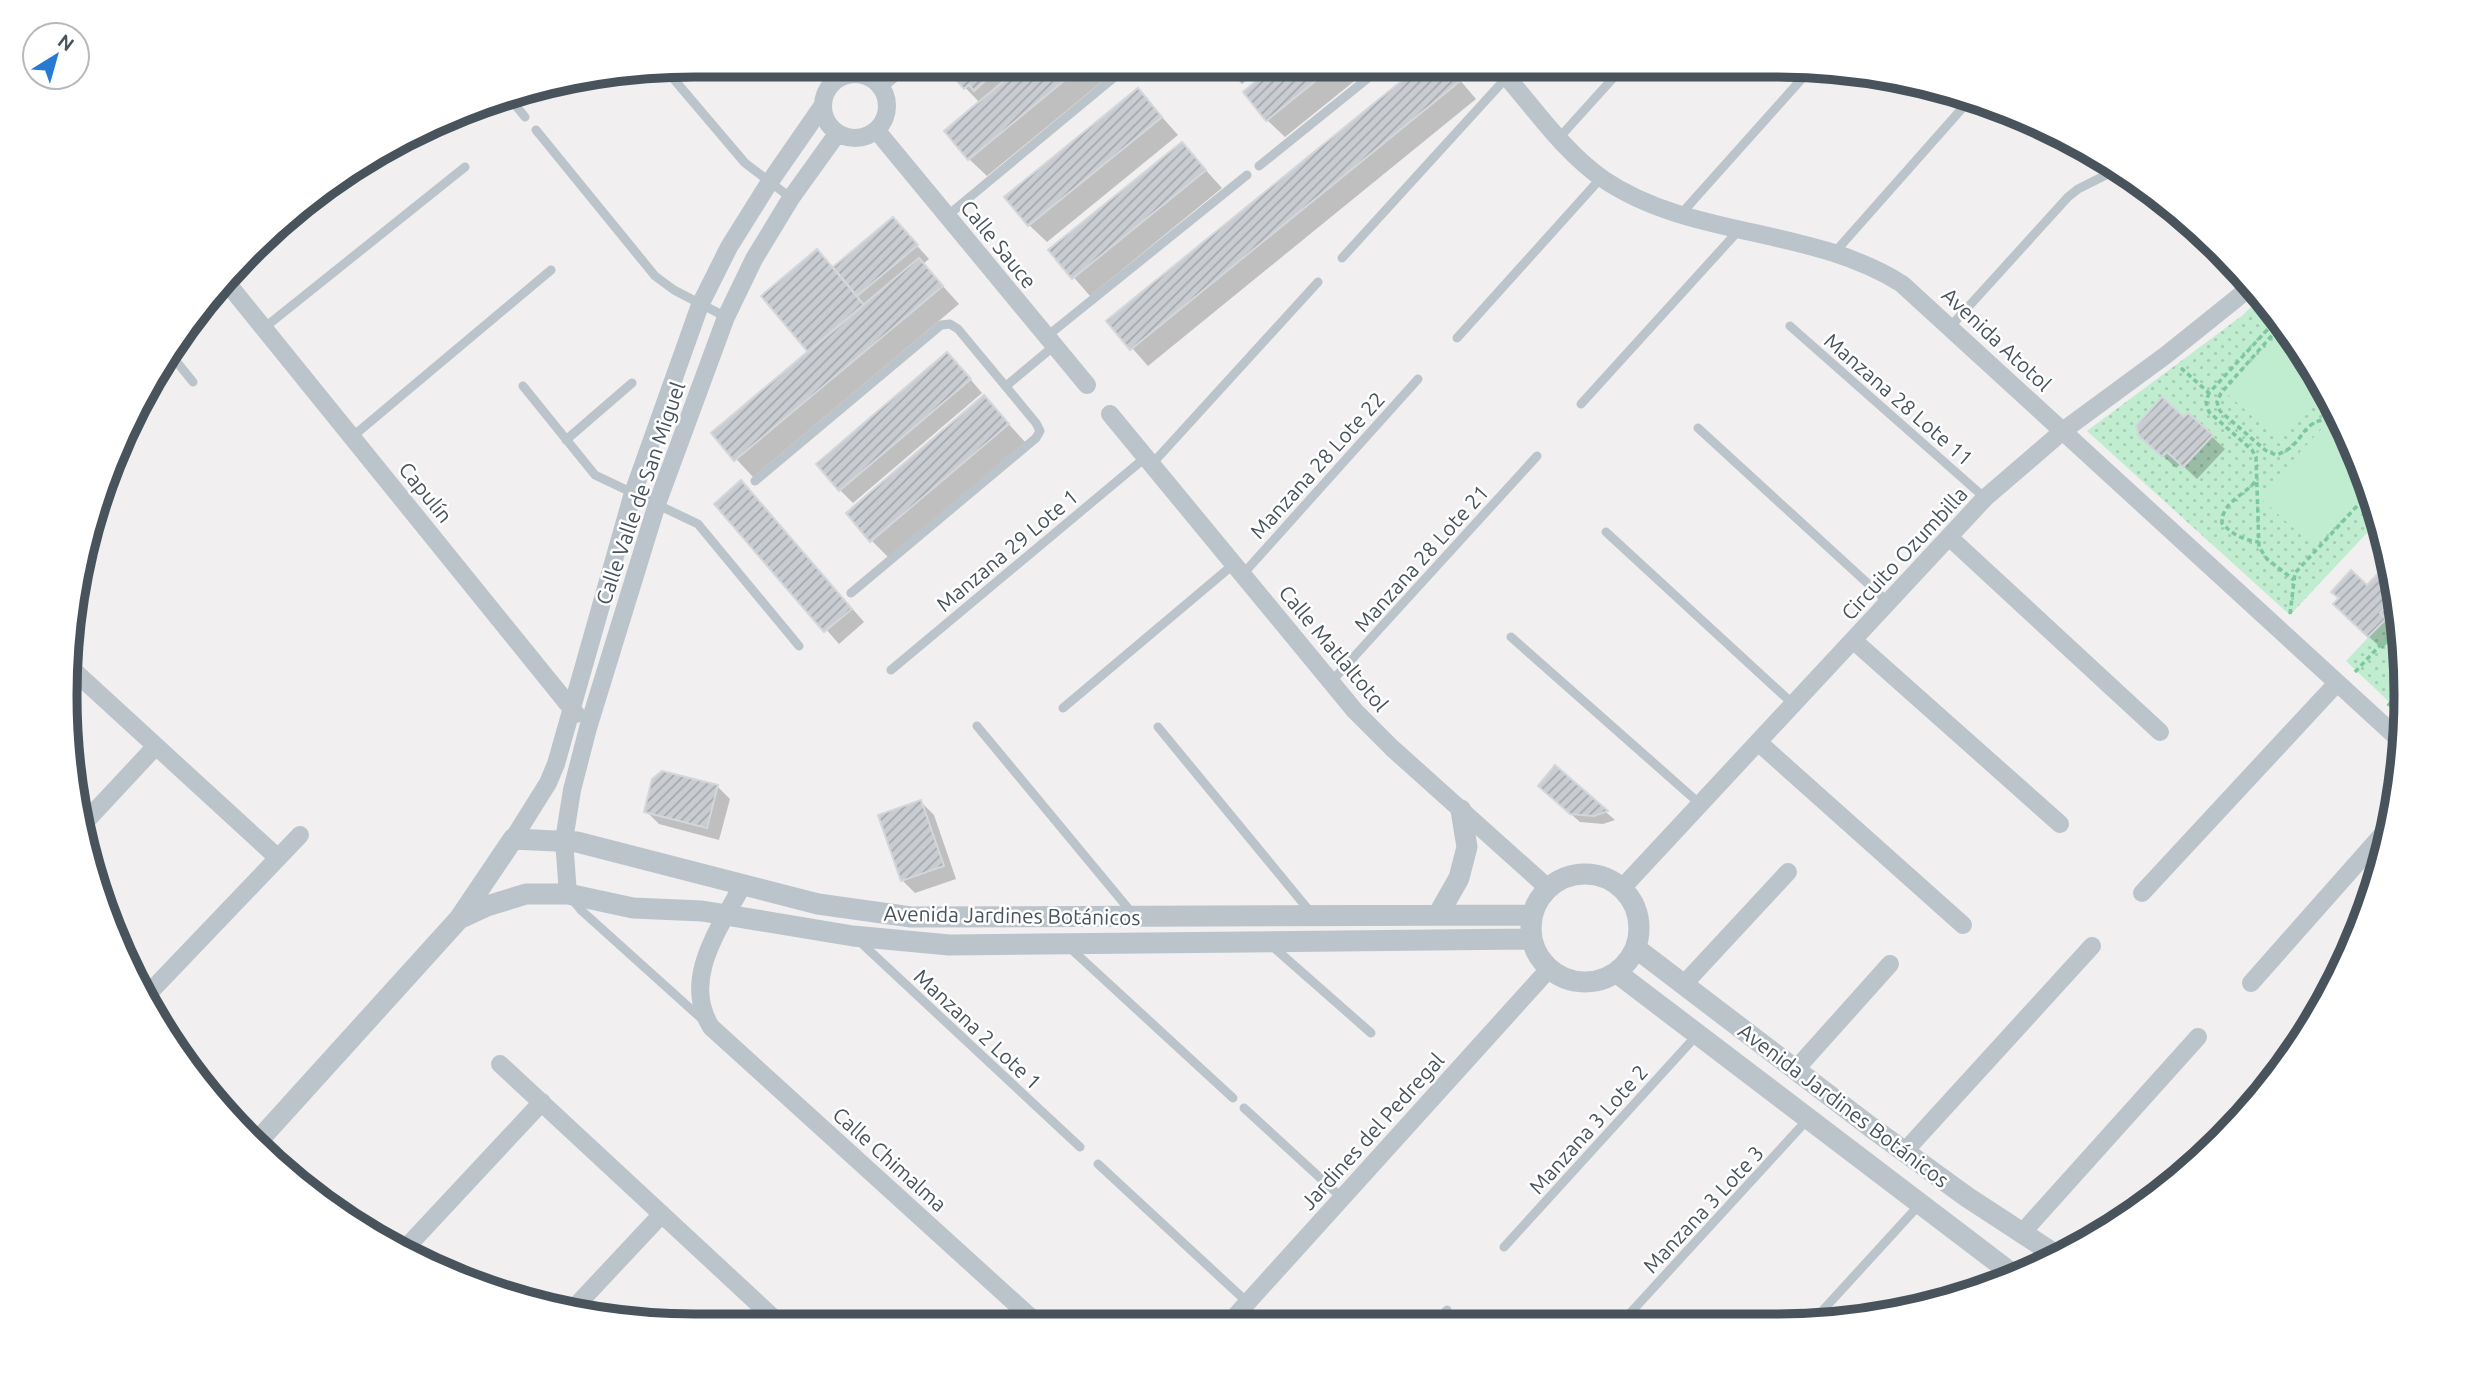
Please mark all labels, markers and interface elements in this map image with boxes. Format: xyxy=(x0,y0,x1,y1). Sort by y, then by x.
north arrow xyxy=(21,21,91,91)
text: N xyxy=(54,29,79,55)
street label: Calle Sauce xyxy=(956,195,1042,293)
street label: Avenida Atotol xyxy=(1938,282,2056,396)
street label: Manzana 28 Lote 11 xyxy=(1820,328,1978,470)
street label: Calle Valle de San Miguel xyxy=(591,378,689,608)
street label: Manzana 28 Lote 22 xyxy=(1245,387,1389,543)
street label: Capulín xyxy=(394,457,458,527)
street label: Manzana 28 Lote 21 xyxy=(1349,480,1493,636)
street label: Circuito Ozumbilla xyxy=(1836,481,1972,625)
street label: Manzana 29 Lote 1 xyxy=(932,484,1082,616)
street label: Calle Matlaltotol xyxy=(1274,580,1394,716)
street label: Avenida Jardines Botánicos xyxy=(883,901,1141,929)
street label: Manzana 2 Lote 1 xyxy=(909,964,1047,1094)
street label: Avenida Jardines Botánicos xyxy=(1734,1018,1954,1192)
street label: Jardines del Pedregal xyxy=(1295,1048,1449,1214)
street label: Manzana 3 Lote 2 xyxy=(1524,1060,1652,1198)
street label: Calle Chimalma xyxy=(828,1102,952,1216)
street label: Manzana 3 Lote 3 xyxy=(1638,1140,1768,1278)

